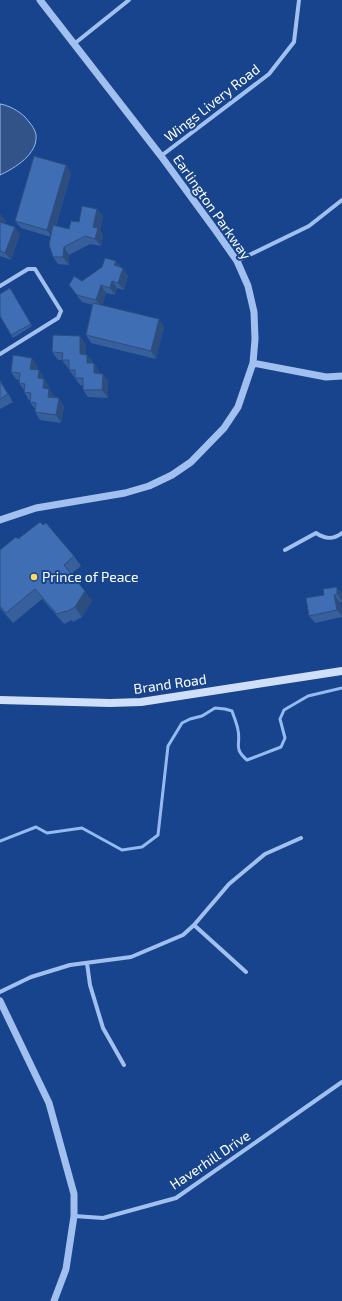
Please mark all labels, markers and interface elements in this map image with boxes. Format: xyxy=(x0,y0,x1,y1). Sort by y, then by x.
street label: Wings Livery Road xyxy=(161,60,263,145)
street label: Earlington Parkway xyxy=(170,151,255,263)
place label: Prince of Peace xyxy=(42,568,139,585)
marker: Prince of Peace xyxy=(29,572,39,582)
street label: Brand Road xyxy=(132,670,208,697)
street label: Haverhill Drive xyxy=(166,1126,253,1193)

